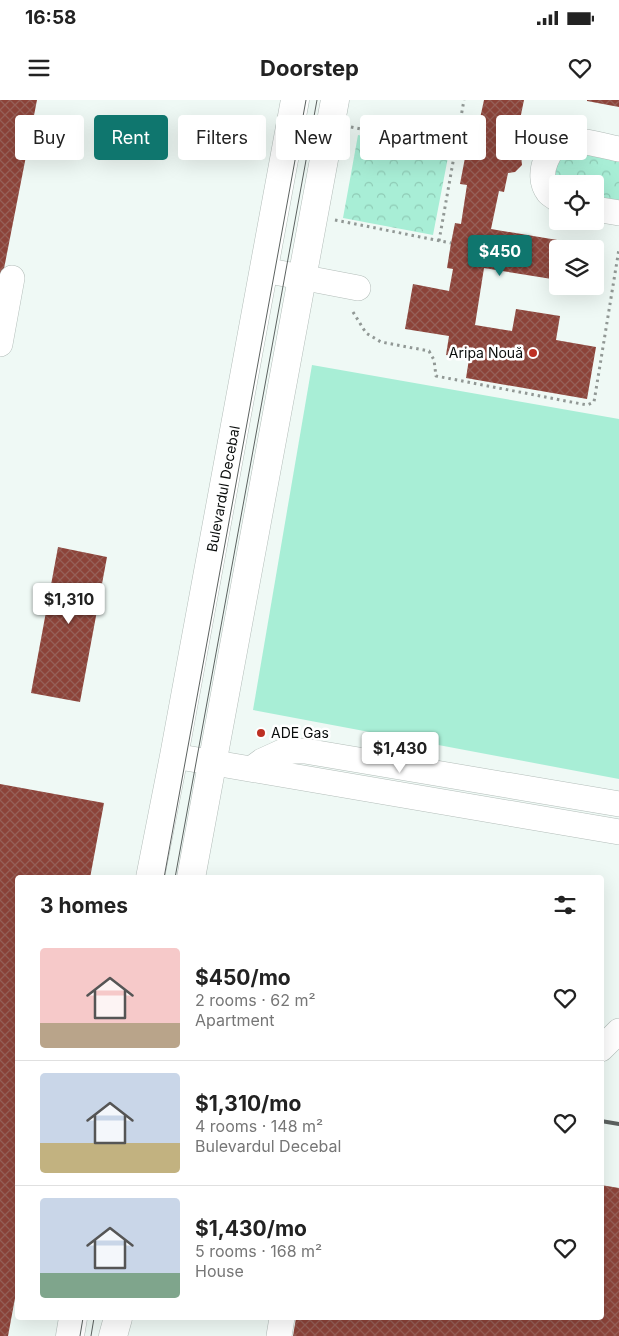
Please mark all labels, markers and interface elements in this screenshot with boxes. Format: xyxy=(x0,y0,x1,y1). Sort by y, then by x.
text: 16:58 xyxy=(25,6,76,29)
icon: menu xyxy=(25,54,53,82)
icon: heart xyxy=(566,54,594,82)
text: Doorstep xyxy=(260,55,359,81)
chip: Buy xyxy=(15,115,84,160)
chip: Rent xyxy=(94,115,168,160)
chip: Filters xyxy=(178,115,266,160)
chip: New xyxy=(276,115,350,160)
chip: Apartment xyxy=(360,115,486,160)
chip: House xyxy=(496,115,587,160)
map controls xyxy=(549,175,604,295)
button: locate xyxy=(549,175,604,230)
pin: $450 xyxy=(470,234,530,277)
button: layers xyxy=(549,240,604,295)
text: $450 xyxy=(479,241,521,261)
place label: Aripa Nouă xyxy=(449,344,523,361)
marker: Aripa Nouă xyxy=(527,347,539,359)
street label: Bulevardul Decebal xyxy=(203,424,243,553)
pin: $1,310 xyxy=(28,582,110,625)
text: $1,310 xyxy=(44,589,94,609)
place label: ADE Gas xyxy=(271,724,329,741)
marker: ADE Gas xyxy=(255,727,267,739)
pin: $1,430 xyxy=(359,732,441,774)
text: $1,430 xyxy=(373,738,427,758)
icon: filters xyxy=(551,891,579,919)
text: 3 homes xyxy=(40,893,128,918)
text: $450/mo xyxy=(195,965,291,990)
icon: home xyxy=(80,968,140,1028)
icon: heart xyxy=(551,984,579,1012)
text: 2 rooms · 62 m² xyxy=(195,990,316,1010)
text: Apartment xyxy=(195,1010,275,1030)
text: $1,310/mo xyxy=(195,1091,301,1116)
icon: home xyxy=(80,1093,140,1153)
icon: heart xyxy=(551,1109,579,1137)
text: 4 rooms · 148 m² xyxy=(195,1116,323,1136)
text: Bulevardul Decebal xyxy=(195,1136,341,1156)
text: $1,430/mo xyxy=(195,1216,307,1241)
icon: home xyxy=(80,1218,140,1278)
icon: heart xyxy=(551,1234,579,1262)
text: 5 rooms · 168 m² xyxy=(195,1241,322,1261)
text: House xyxy=(195,1261,244,1281)

